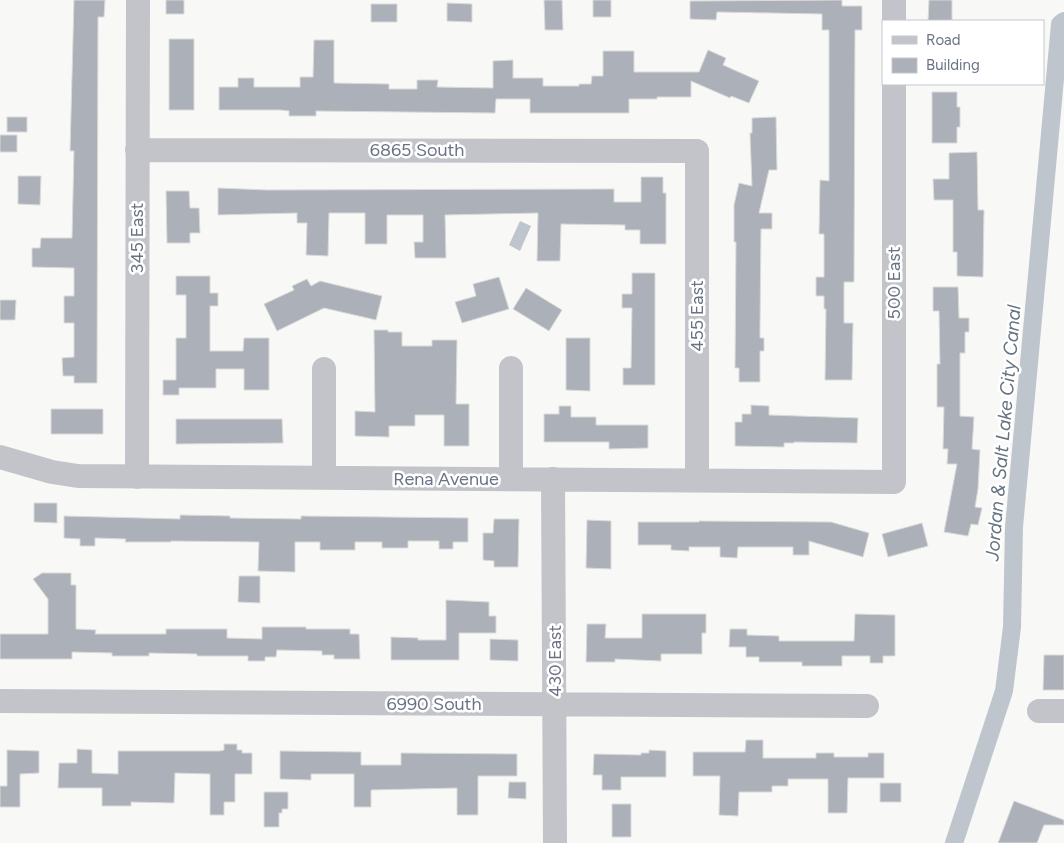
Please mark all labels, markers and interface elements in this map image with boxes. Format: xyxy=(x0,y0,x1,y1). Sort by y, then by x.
legend xyxy=(882,20,1044,85)
text: Road xyxy=(926,31,961,49)
text: Building xyxy=(926,56,980,74)
street label: 6865 South xyxy=(370,139,464,161)
street label: 345 East xyxy=(126,202,148,273)
street label: 500 East xyxy=(883,246,905,319)
street label: 455 East xyxy=(686,280,708,352)
water label: Jordan & Salt Lake City Canal xyxy=(980,303,1026,563)
street label: Rena Avenue xyxy=(393,468,499,490)
street label: 430 East xyxy=(544,625,566,697)
street label: 6990 South xyxy=(387,693,481,715)

